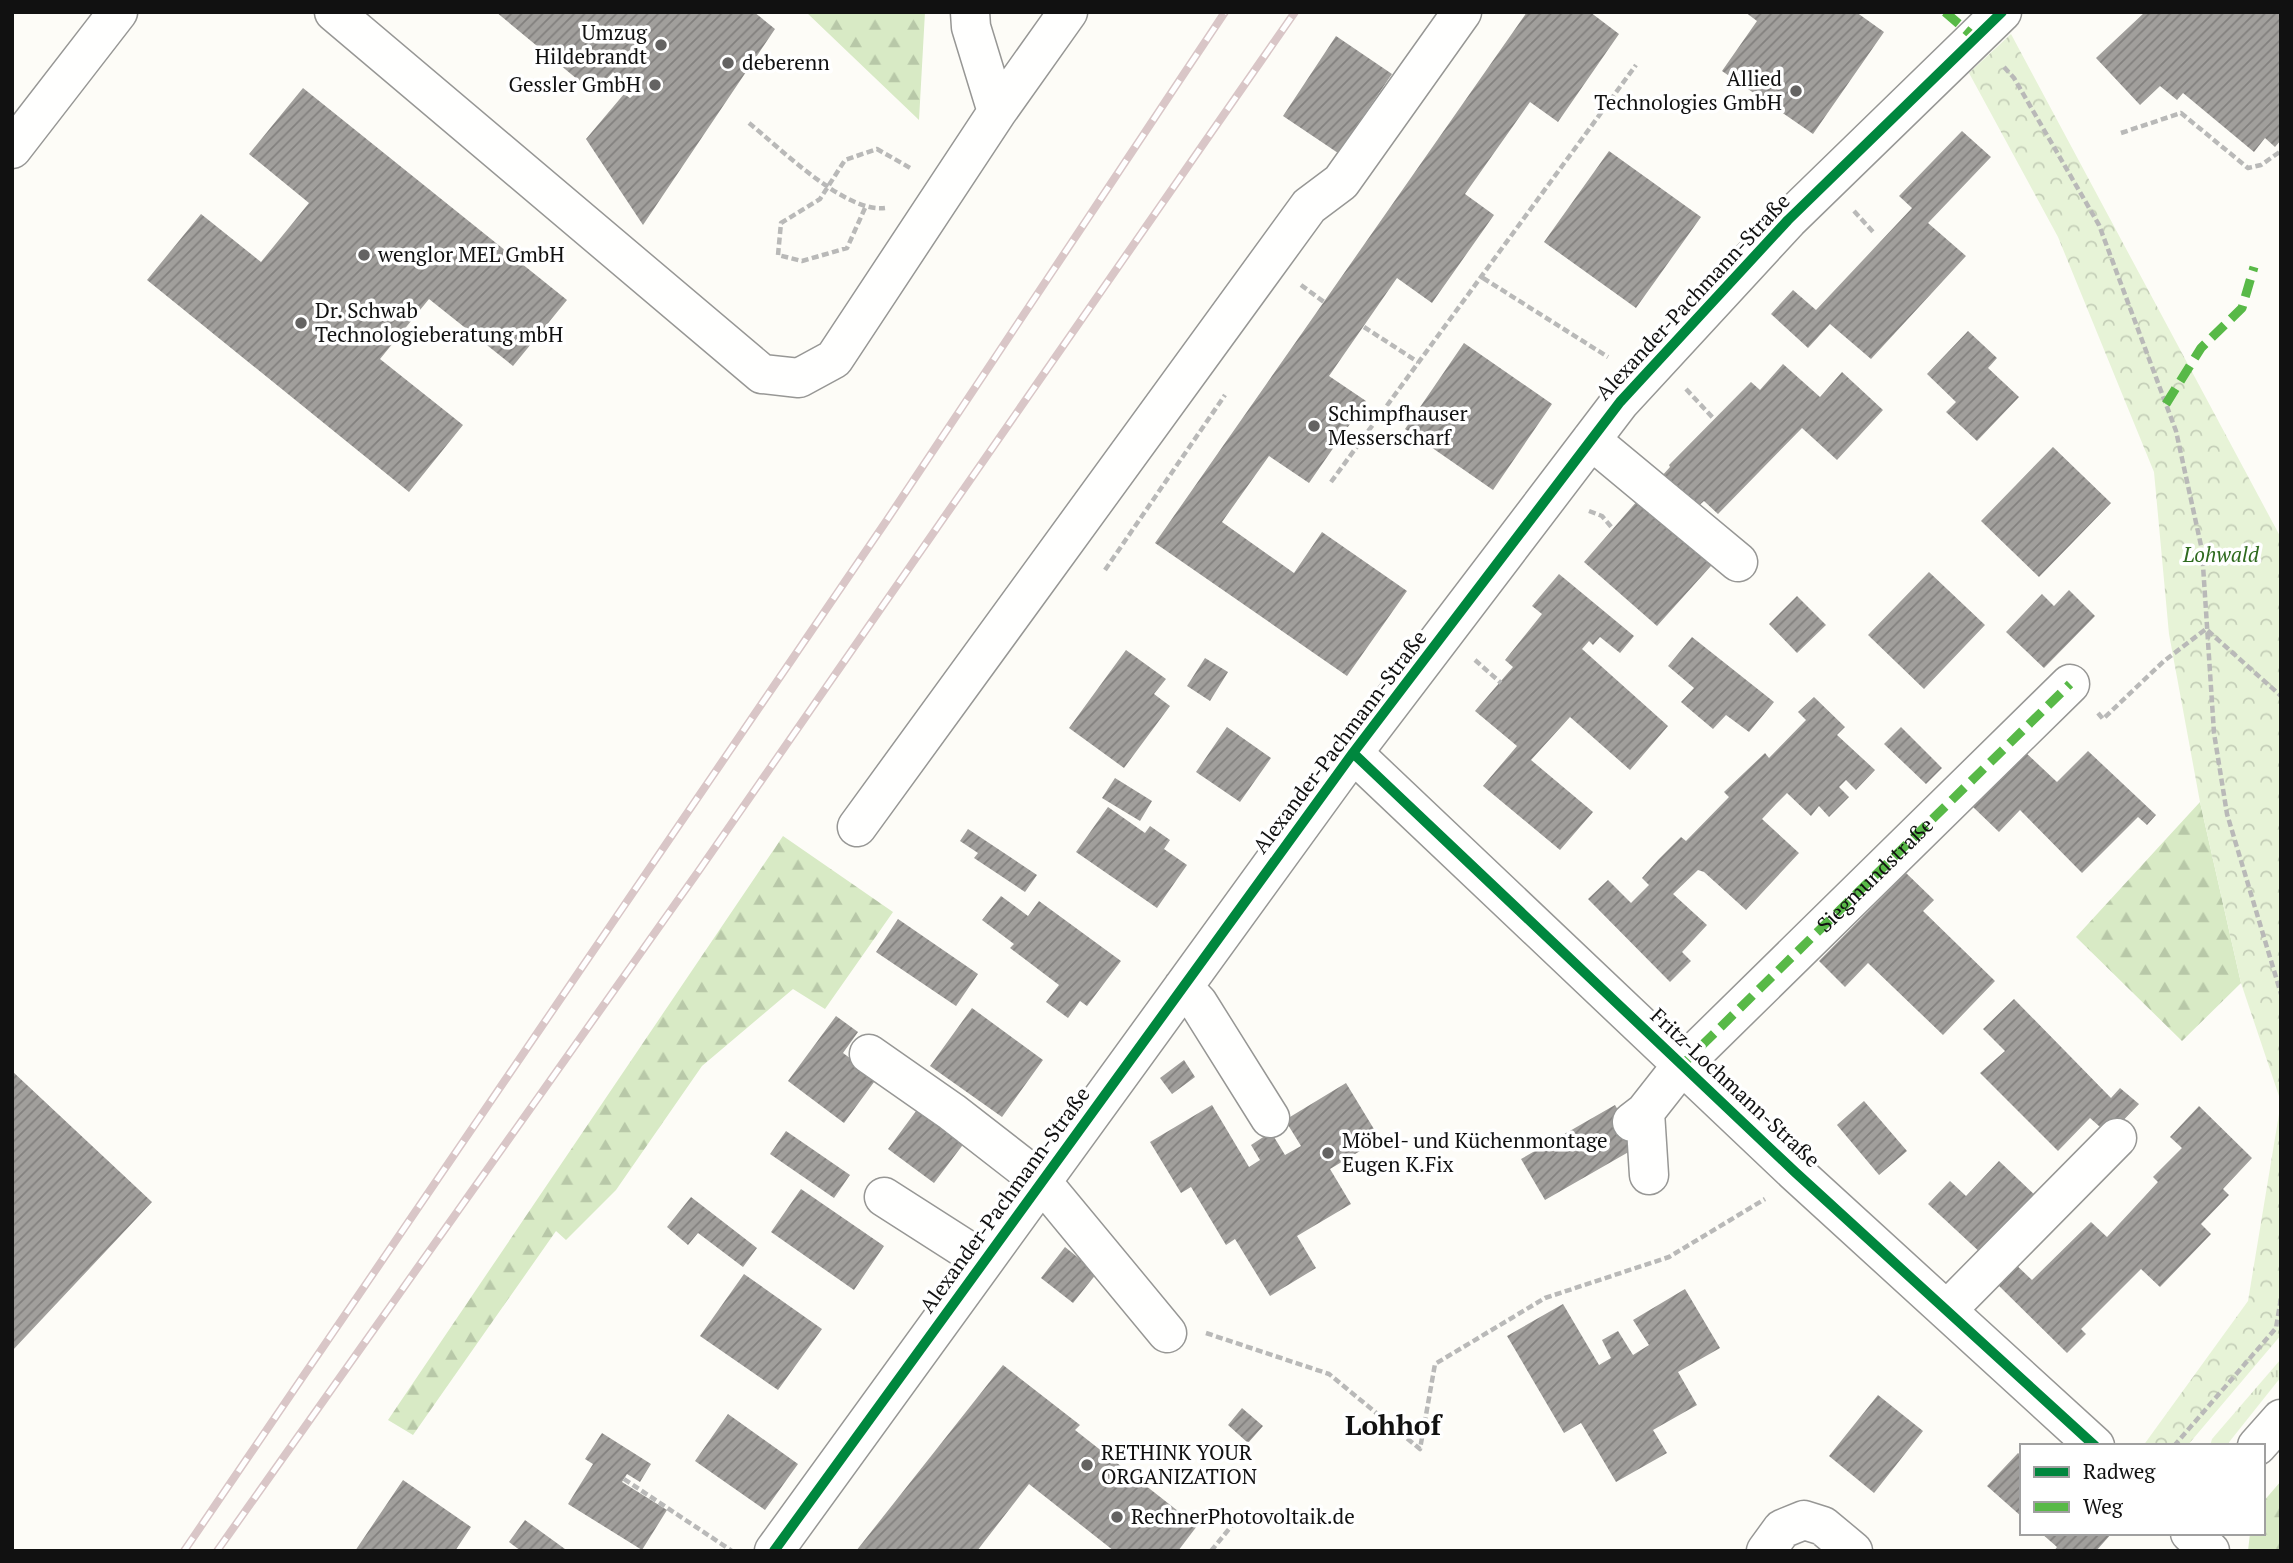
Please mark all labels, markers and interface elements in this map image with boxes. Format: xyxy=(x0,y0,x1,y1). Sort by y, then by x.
place label: Umzug Hildebrandt xyxy=(535,18,648,70)
marker: Umzug Hildebrandt xyxy=(653,37,669,53)
place label: deberenn xyxy=(742,48,830,76)
marker: deberenn xyxy=(720,55,736,71)
place label: Allied Technologies GmbH xyxy=(1594,64,1782,116)
place label: Gessler GmbH xyxy=(508,70,641,98)
marker: Gessler GmbH xyxy=(647,77,663,93)
marker: Allied Technologies GmbH xyxy=(1788,83,1804,99)
street label: Alexander-Pachmann-Straße xyxy=(1589,187,1796,406)
place label: wenglor MEL GmbH xyxy=(377,240,565,268)
marker: wenglor MEL GmbH xyxy=(356,247,372,263)
place label: Dr. Schwab Technologieberatung mbH xyxy=(315,296,563,348)
marker: Dr. Schwab Technologieberatung mbH xyxy=(293,315,309,331)
place label: Schimpfhauser Messerscharf xyxy=(1328,399,1468,451)
marker: Schimpfhauser Messerscharf xyxy=(1306,418,1322,434)
park label: Lohwald xyxy=(2182,540,2260,568)
street label: Alexander-Pachmann-Straße xyxy=(1246,624,1432,859)
street label: Siegmundstraße xyxy=(1810,811,1939,938)
street label: Fritz-Lochmann-Straße xyxy=(1645,1001,1826,1173)
street label: Alexander-Pachmann-Straße xyxy=(913,1081,1096,1318)
place label: Möbel- und Küchenmontage Eugen K.Fix xyxy=(1342,1126,1608,1178)
marker: Möbel- und Küchenmontage Eugen K.Fix xyxy=(1320,1145,1336,1161)
district label: Lohhof xyxy=(1345,1406,1443,1443)
place label: RETHINK YOUR ORGANIZATION xyxy=(1101,1438,1257,1490)
legend xyxy=(2020,1444,2265,1535)
marker: RETHINK YOUR ORGANIZATION xyxy=(1079,1457,1095,1473)
text: Radweg xyxy=(2083,1457,2156,1485)
text: Weg xyxy=(2083,1492,2124,1520)
place label: RechnerPhotovoltaik.de xyxy=(1131,1502,1355,1530)
marker: RechnerPhotovoltaik.de xyxy=(1109,1509,1125,1525)

